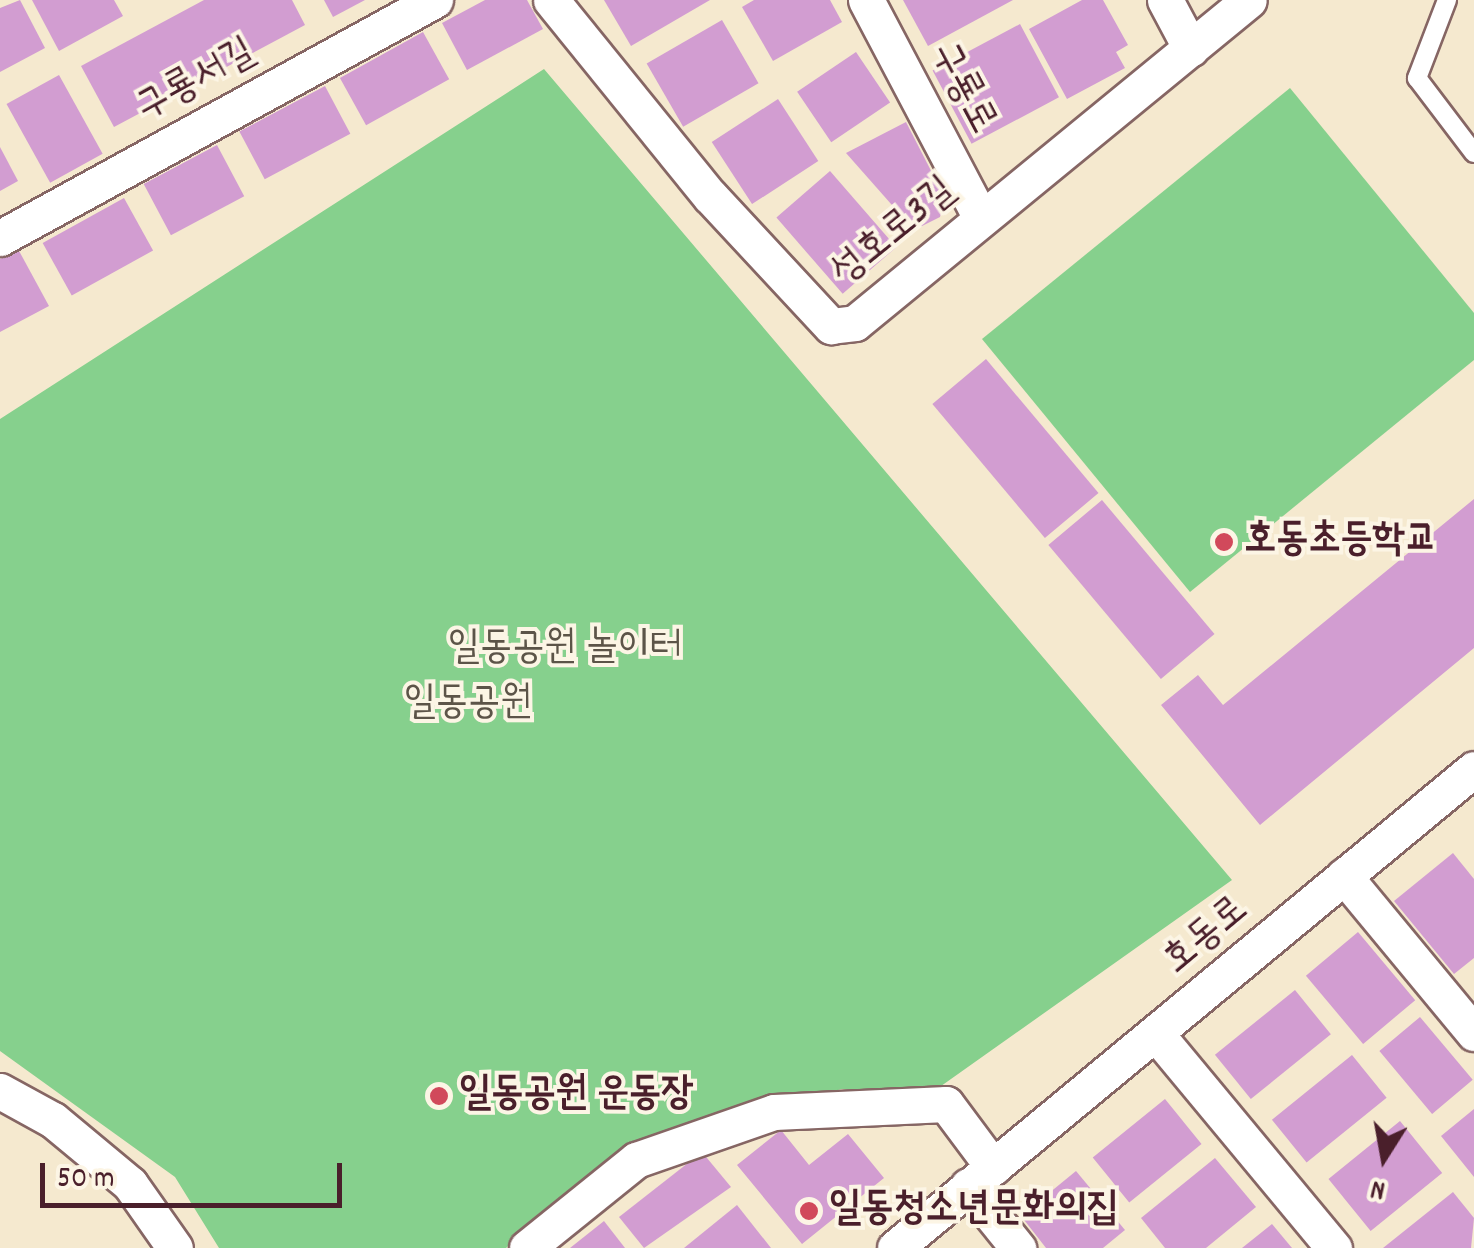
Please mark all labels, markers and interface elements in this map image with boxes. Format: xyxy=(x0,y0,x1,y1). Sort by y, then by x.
street label: 구룡서길 xyxy=(129,30,265,134)
street label: 구룡로 xyxy=(917,35,1005,143)
street label: 성호로3길 xyxy=(823,168,967,298)
place label: 호동초등학교 xyxy=(1244,518,1437,566)
marker: 호동초등학교 xyxy=(1213,531,1235,553)
park label: 일동공원 놀이터 xyxy=(448,626,682,674)
park label: 일동공원 xyxy=(404,681,532,729)
street label: 호동로 xyxy=(1155,888,1259,986)
place label: 일동공원 운동장 xyxy=(459,1072,693,1120)
marker: 일동공원 운동장 xyxy=(428,1085,450,1107)
north arrow xyxy=(1334,1108,1434,1208)
scale bar xyxy=(45,1143,348,1205)
text: 50 m xyxy=(57,1159,115,1202)
text: N xyxy=(1368,1166,1389,1208)
place label: 일동청소년문화의집 xyxy=(829,1187,1119,1235)
marker: 일동청소년문화의집 xyxy=(798,1200,820,1222)

